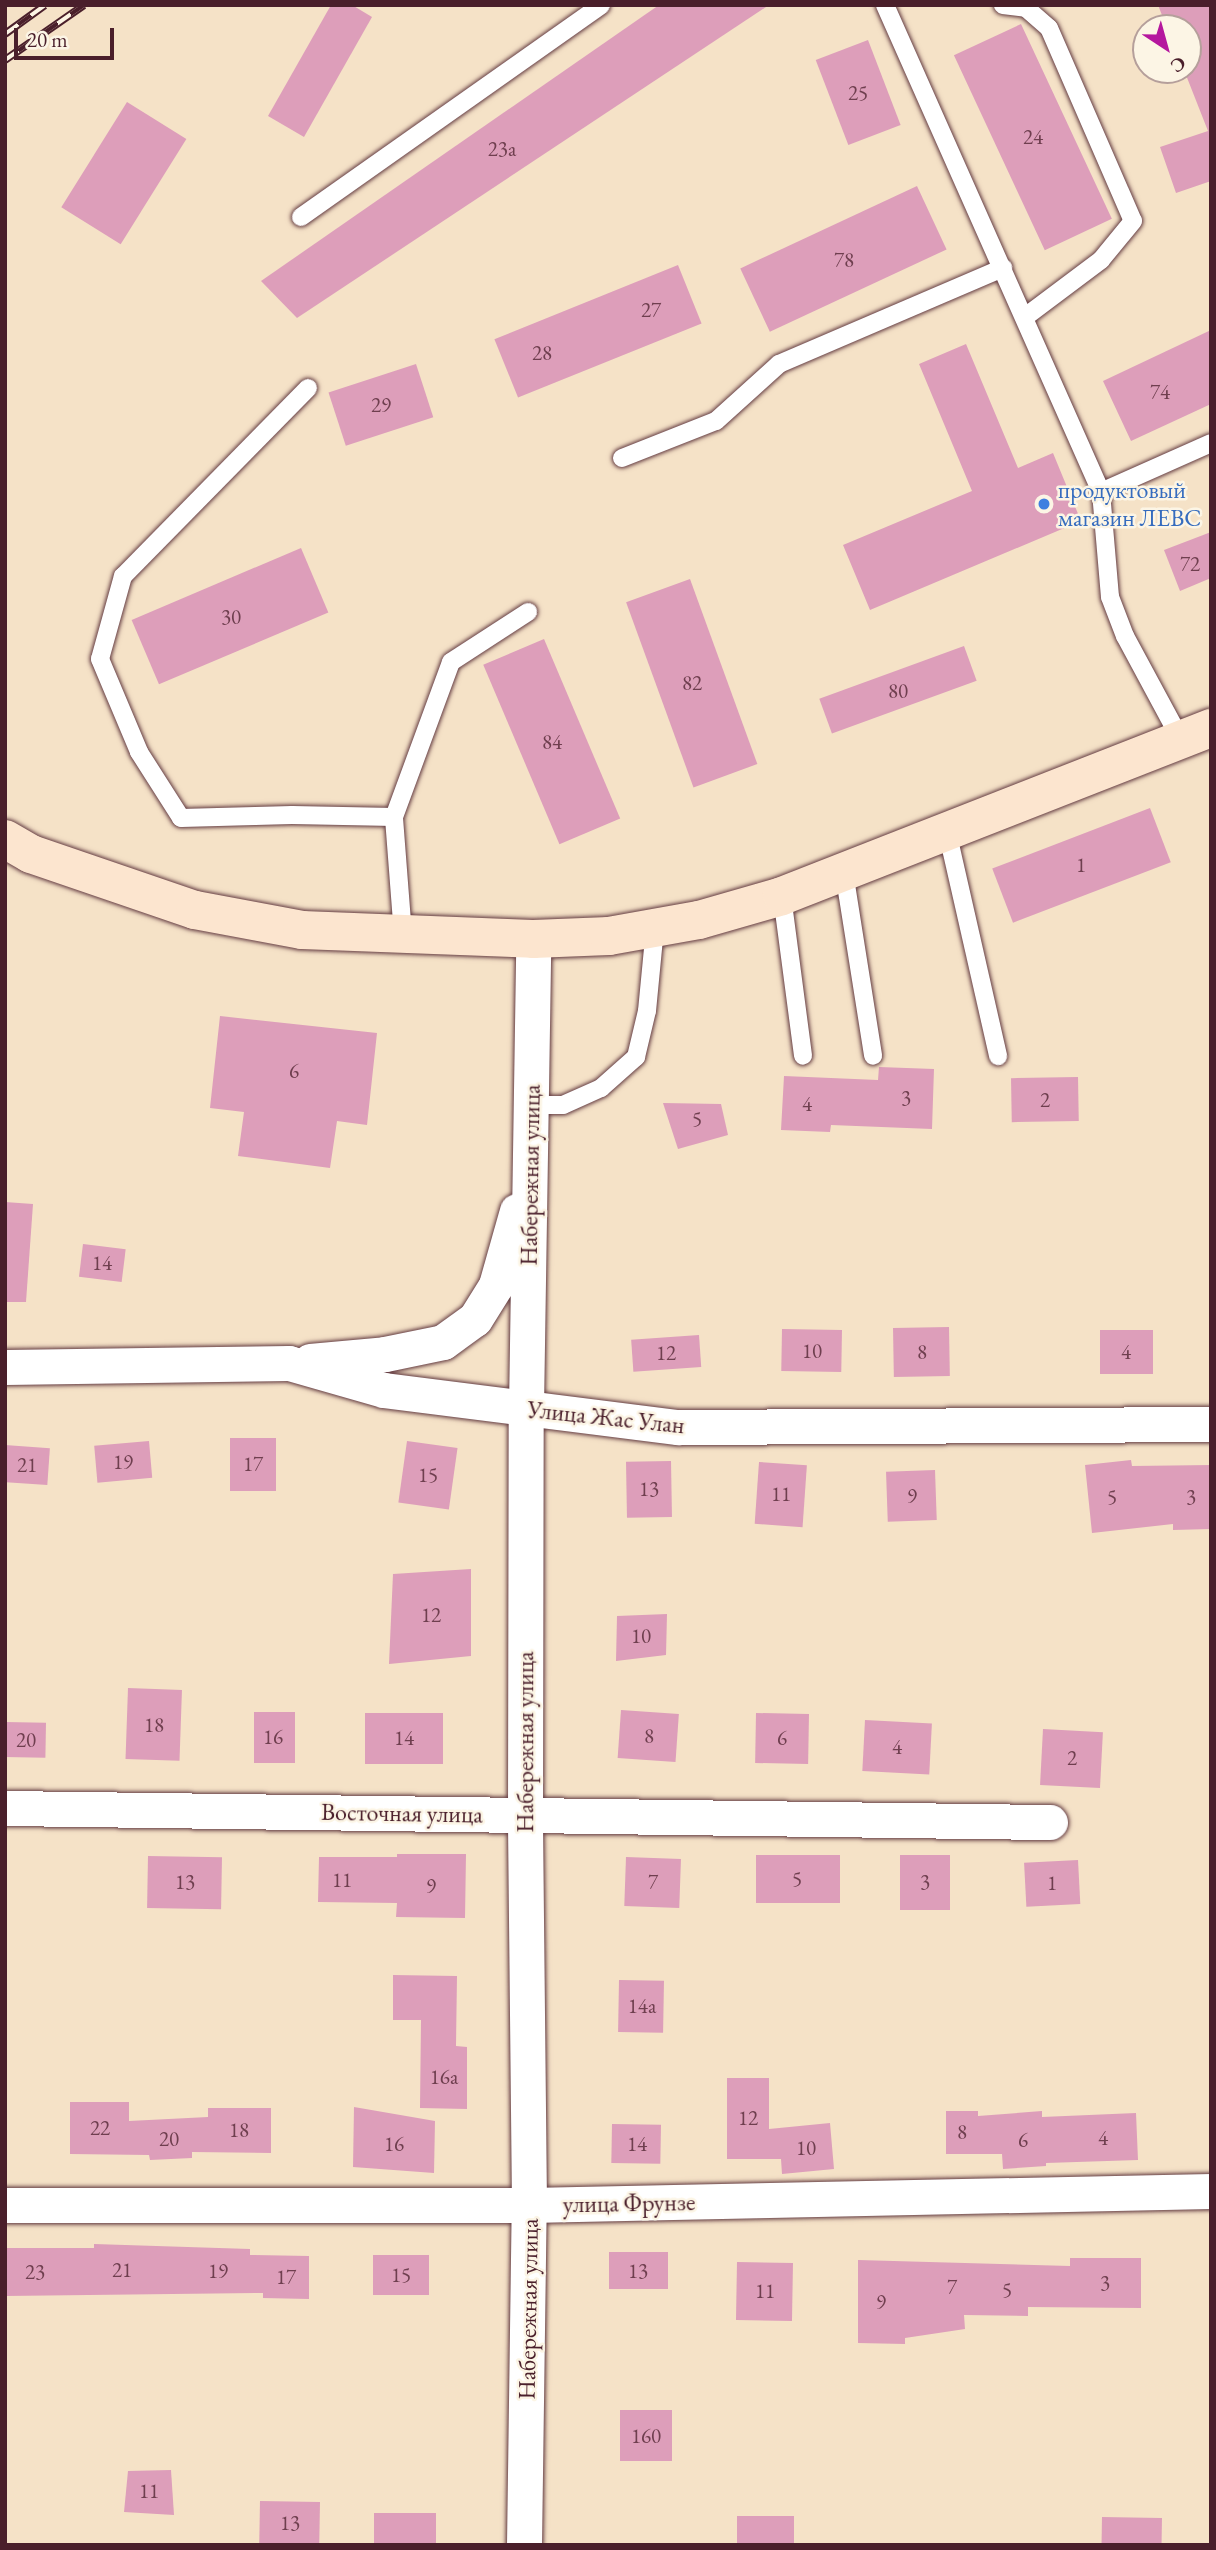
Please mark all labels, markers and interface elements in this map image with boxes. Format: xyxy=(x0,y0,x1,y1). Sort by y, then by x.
scale bar xyxy=(18,14,117,58)
north arrow xyxy=(1132,14,1202,84)
text: 20 m xyxy=(27,26,68,53)
text: С xyxy=(1166,51,1191,79)
house number: 25 xyxy=(848,80,868,106)
house number: 24 xyxy=(1023,124,1043,150)
house number: 23а xyxy=(488,136,516,162)
house number: 78 xyxy=(834,247,854,273)
house number: 27 xyxy=(641,297,661,323)
house number: 28 xyxy=(532,340,552,366)
house number: 74 xyxy=(1150,379,1170,405)
house number: 29 xyxy=(371,392,391,418)
place label: продуктовый магазин ЛЕВС xyxy=(1058,476,1201,532)
marker: продуктовый магазин ЛЕВС xyxy=(1036,496,1052,512)
house number: 72 xyxy=(1180,551,1200,577)
house number: 30 xyxy=(221,604,241,630)
house number: 82 xyxy=(682,670,702,696)
house number: 80 xyxy=(888,678,908,704)
house number: 84 xyxy=(542,729,562,755)
house number: 1 xyxy=(1076,852,1086,878)
house number: 6 xyxy=(289,1058,299,1084)
street label: Набережная улица xyxy=(514,1084,546,1266)
house number: 3 xyxy=(901,1085,911,1111)
house number: 2 xyxy=(1040,1087,1050,1113)
house number: 4 xyxy=(802,1091,812,1117)
house number: 5 xyxy=(692,1106,702,1132)
house number: 14 xyxy=(92,1250,112,1276)
house number: 10 xyxy=(802,1338,822,1364)
house number: 8 xyxy=(917,1339,927,1365)
house number: 4 xyxy=(1121,1339,1131,1365)
house number: 12 xyxy=(656,1340,676,1366)
street label: Улица Жас Улан xyxy=(526,1394,686,1440)
house number: 19 xyxy=(113,1449,133,1475)
house number: 17 xyxy=(243,1451,263,1477)
house number: 21 xyxy=(17,1452,37,1478)
house number: 15 xyxy=(418,1462,438,1488)
house number: 13 xyxy=(639,1476,659,1502)
house number: 11 xyxy=(771,1481,791,1507)
house number: 9 xyxy=(907,1483,917,1509)
house number: 5 xyxy=(1107,1484,1117,1510)
house number: 3 xyxy=(1186,1484,1196,1510)
house number: 12 xyxy=(421,1602,441,1628)
house number: 10 xyxy=(631,1623,651,1649)
street label: Набережная улица xyxy=(511,1651,539,1833)
house number: 18 xyxy=(144,1712,164,1738)
house number: 8 xyxy=(644,1723,654,1749)
house number: 16 xyxy=(263,1724,283,1750)
house number: 14 xyxy=(394,1725,414,1751)
house number: 6 xyxy=(777,1725,787,1751)
house number: 20 xyxy=(16,1727,36,1753)
house number: 4 xyxy=(892,1734,902,1760)
house number: 2 xyxy=(1067,1745,1077,1771)
street label: Восточная улица xyxy=(321,1797,483,1829)
house number: 5 xyxy=(792,1866,802,1892)
house number: 11 xyxy=(332,1867,352,1893)
house number: 13 xyxy=(175,1869,195,1895)
house number: 7 xyxy=(648,1869,658,1895)
house number: 3 xyxy=(920,1869,930,1895)
house number: 1 xyxy=(1047,1870,1057,1896)
house number: 9 xyxy=(426,1873,436,1899)
house number: 14а xyxy=(628,1993,656,2019)
house number: 16а xyxy=(430,2064,458,2090)
house number: 12 xyxy=(738,2105,758,2131)
house number: 22 xyxy=(90,2115,110,2141)
house number: 18 xyxy=(229,2117,249,2143)
house number: 8 xyxy=(957,2119,967,2145)
house number: 4 xyxy=(1098,2125,1108,2151)
house number: 20 xyxy=(159,2126,179,2152)
house number: 6 xyxy=(1018,2127,1028,2153)
house number: 16 xyxy=(384,2131,404,2157)
house number: 14 xyxy=(627,2131,647,2157)
house number: 10 xyxy=(796,2135,816,2161)
street label: улица Фрунзе xyxy=(562,2187,696,2219)
street label: Набережная улица xyxy=(512,2218,544,2400)
house number: 21 xyxy=(112,2257,132,2283)
house number: 19 xyxy=(208,2258,228,2284)
house number: 13 xyxy=(628,2258,648,2284)
house number: 23 xyxy=(25,2259,45,2285)
house number: 15 xyxy=(391,2262,411,2288)
house number: 17 xyxy=(276,2264,296,2290)
house number: 3 xyxy=(1100,2270,1110,2296)
house number: 7 xyxy=(947,2274,957,2300)
house number: 5 xyxy=(1002,2277,1012,2303)
house number: 11 xyxy=(755,2278,775,2304)
house number: 9 xyxy=(876,2289,886,2315)
house number: 160 xyxy=(631,2423,661,2449)
house number: 11 xyxy=(139,2478,159,2504)
house number: 13 xyxy=(280,2510,300,2536)

